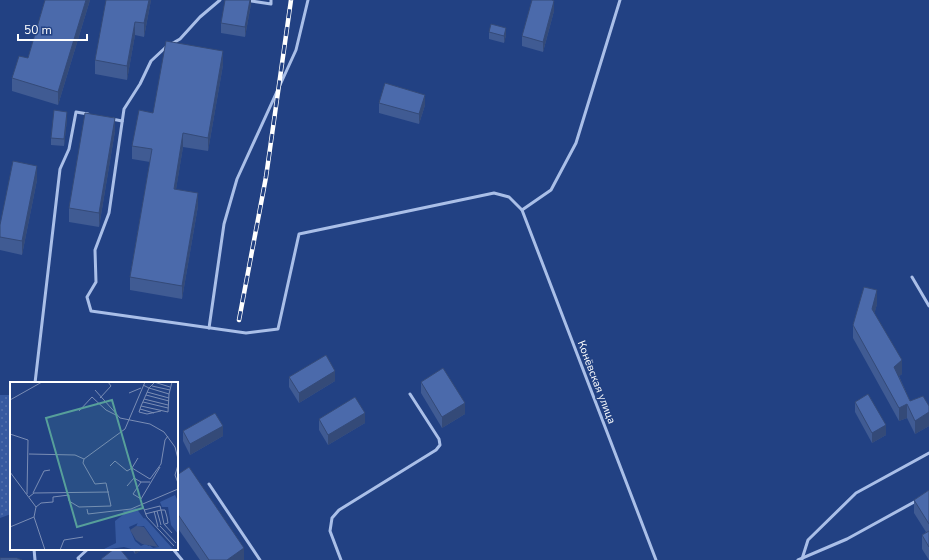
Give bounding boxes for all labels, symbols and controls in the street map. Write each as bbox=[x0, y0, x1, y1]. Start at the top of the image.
scale bar bbox=[18, 16, 87, 42]
text: 50 m bbox=[24, 22, 52, 38]
street label: Конёвская улица bbox=[574, 338, 619, 426]
inset map bbox=[10, 382, 178, 550]

